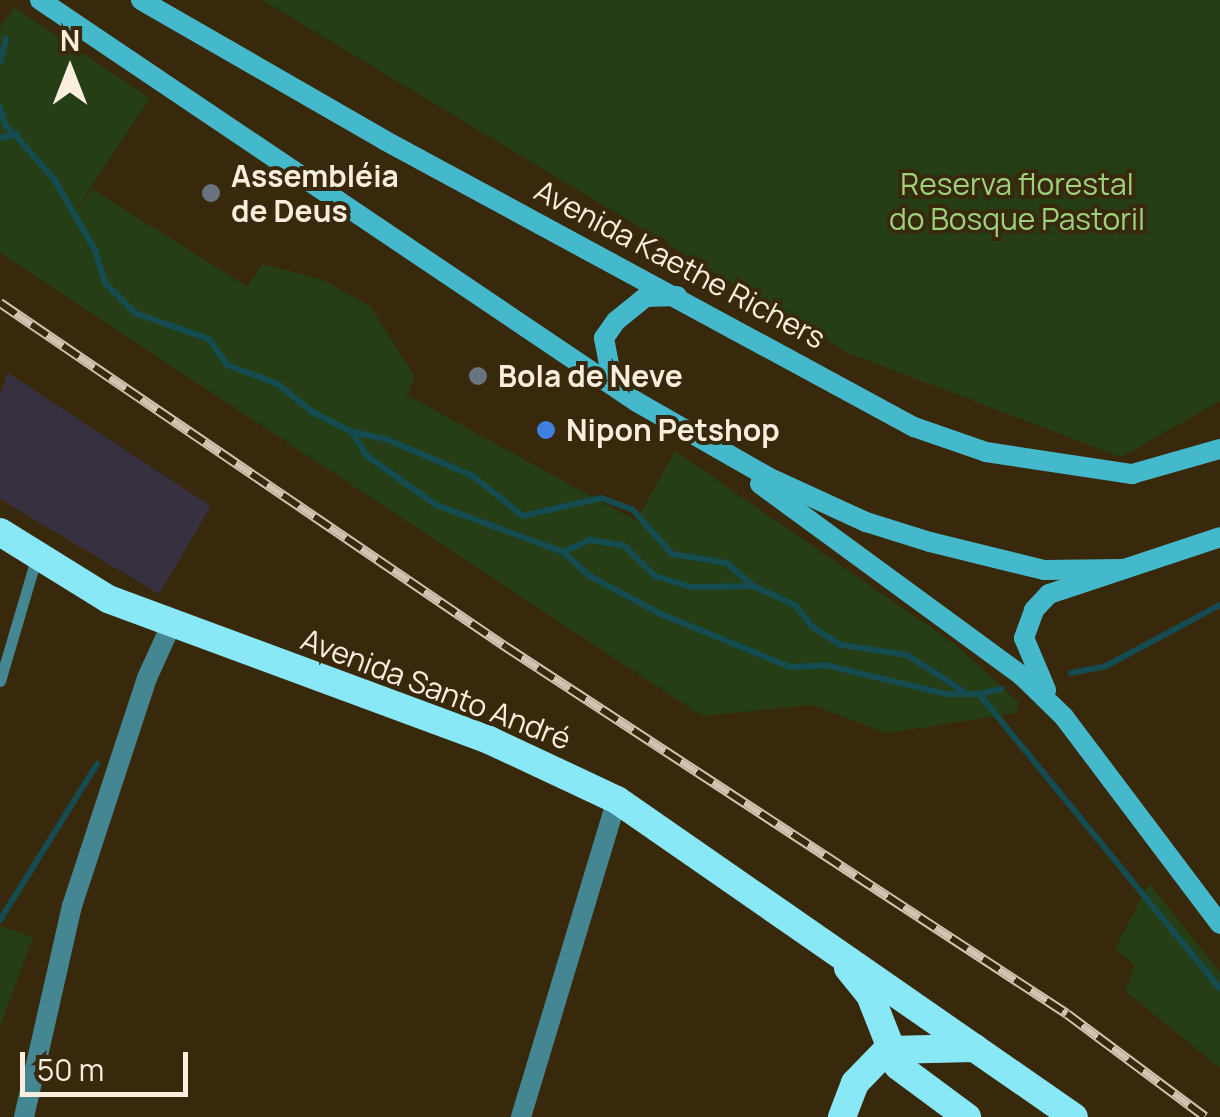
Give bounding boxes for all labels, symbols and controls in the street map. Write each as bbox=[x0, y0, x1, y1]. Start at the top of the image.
north arrow bbox=[20, 20, 120, 120]
text: N bbox=[60, 21, 80, 59]
place label: Assembléia de Deus bbox=[231, 158, 399, 228]
park label: Reserva florestal do Bosque Pastoril bbox=[889, 166, 1145, 236]
street label: Avenida Kaethe Richers bbox=[529, 172, 831, 356]
marker: Assembléia de Deus bbox=[200, 182, 222, 204]
place label: Bola de Neve bbox=[498, 358, 683, 394]
marker: Bola de Neve bbox=[467, 365, 489, 387]
place label: Nipon Petshop bbox=[566, 412, 780, 448]
marker: Nipon Petshop bbox=[535, 419, 557, 441]
street label: Avenida Santo André bbox=[296, 621, 576, 757]
scale bar bbox=[25, 1032, 192, 1094]
text: 50 m bbox=[37, 1049, 104, 1090]

